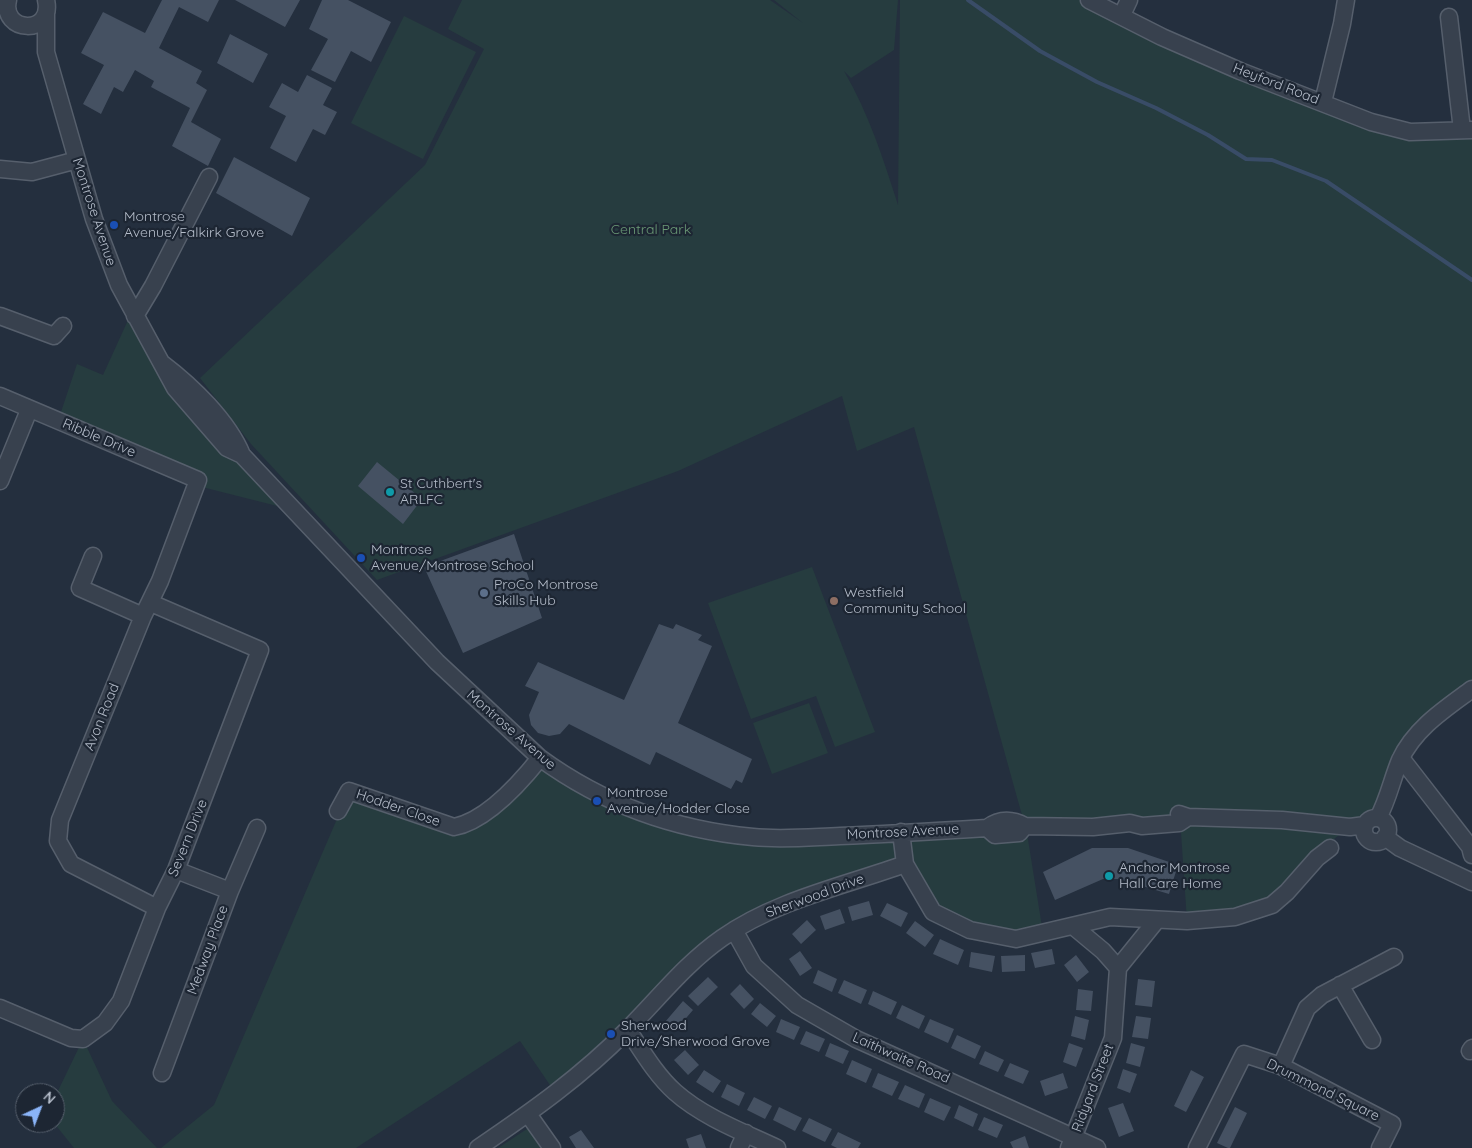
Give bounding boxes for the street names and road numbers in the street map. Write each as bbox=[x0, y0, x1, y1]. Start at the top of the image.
street label: Heyford Road bbox=[1231, 60, 1321, 108]
street label: Montrose Avenue bbox=[69, 156, 119, 268]
street label: Ribble Drive bbox=[60, 415, 138, 461]
street label: Avon Road bbox=[81, 681, 123, 753]
street label: Montrose Avenue bbox=[463, 687, 559, 773]
street label: Hodder Close bbox=[354, 786, 442, 830]
street label: Severn Drive bbox=[165, 797, 211, 879]
street label: Montrose Avenue bbox=[846, 821, 960, 843]
street label: Sherwood Drive bbox=[764, 870, 866, 922]
street label: Medway Place bbox=[184, 903, 232, 997]
street label: Laithwaite Road bbox=[850, 1029, 952, 1087]
street label: Ridyard Street bbox=[1069, 1042, 1117, 1134]
street label: Drummond Square bbox=[1264, 1055, 1382, 1125]

